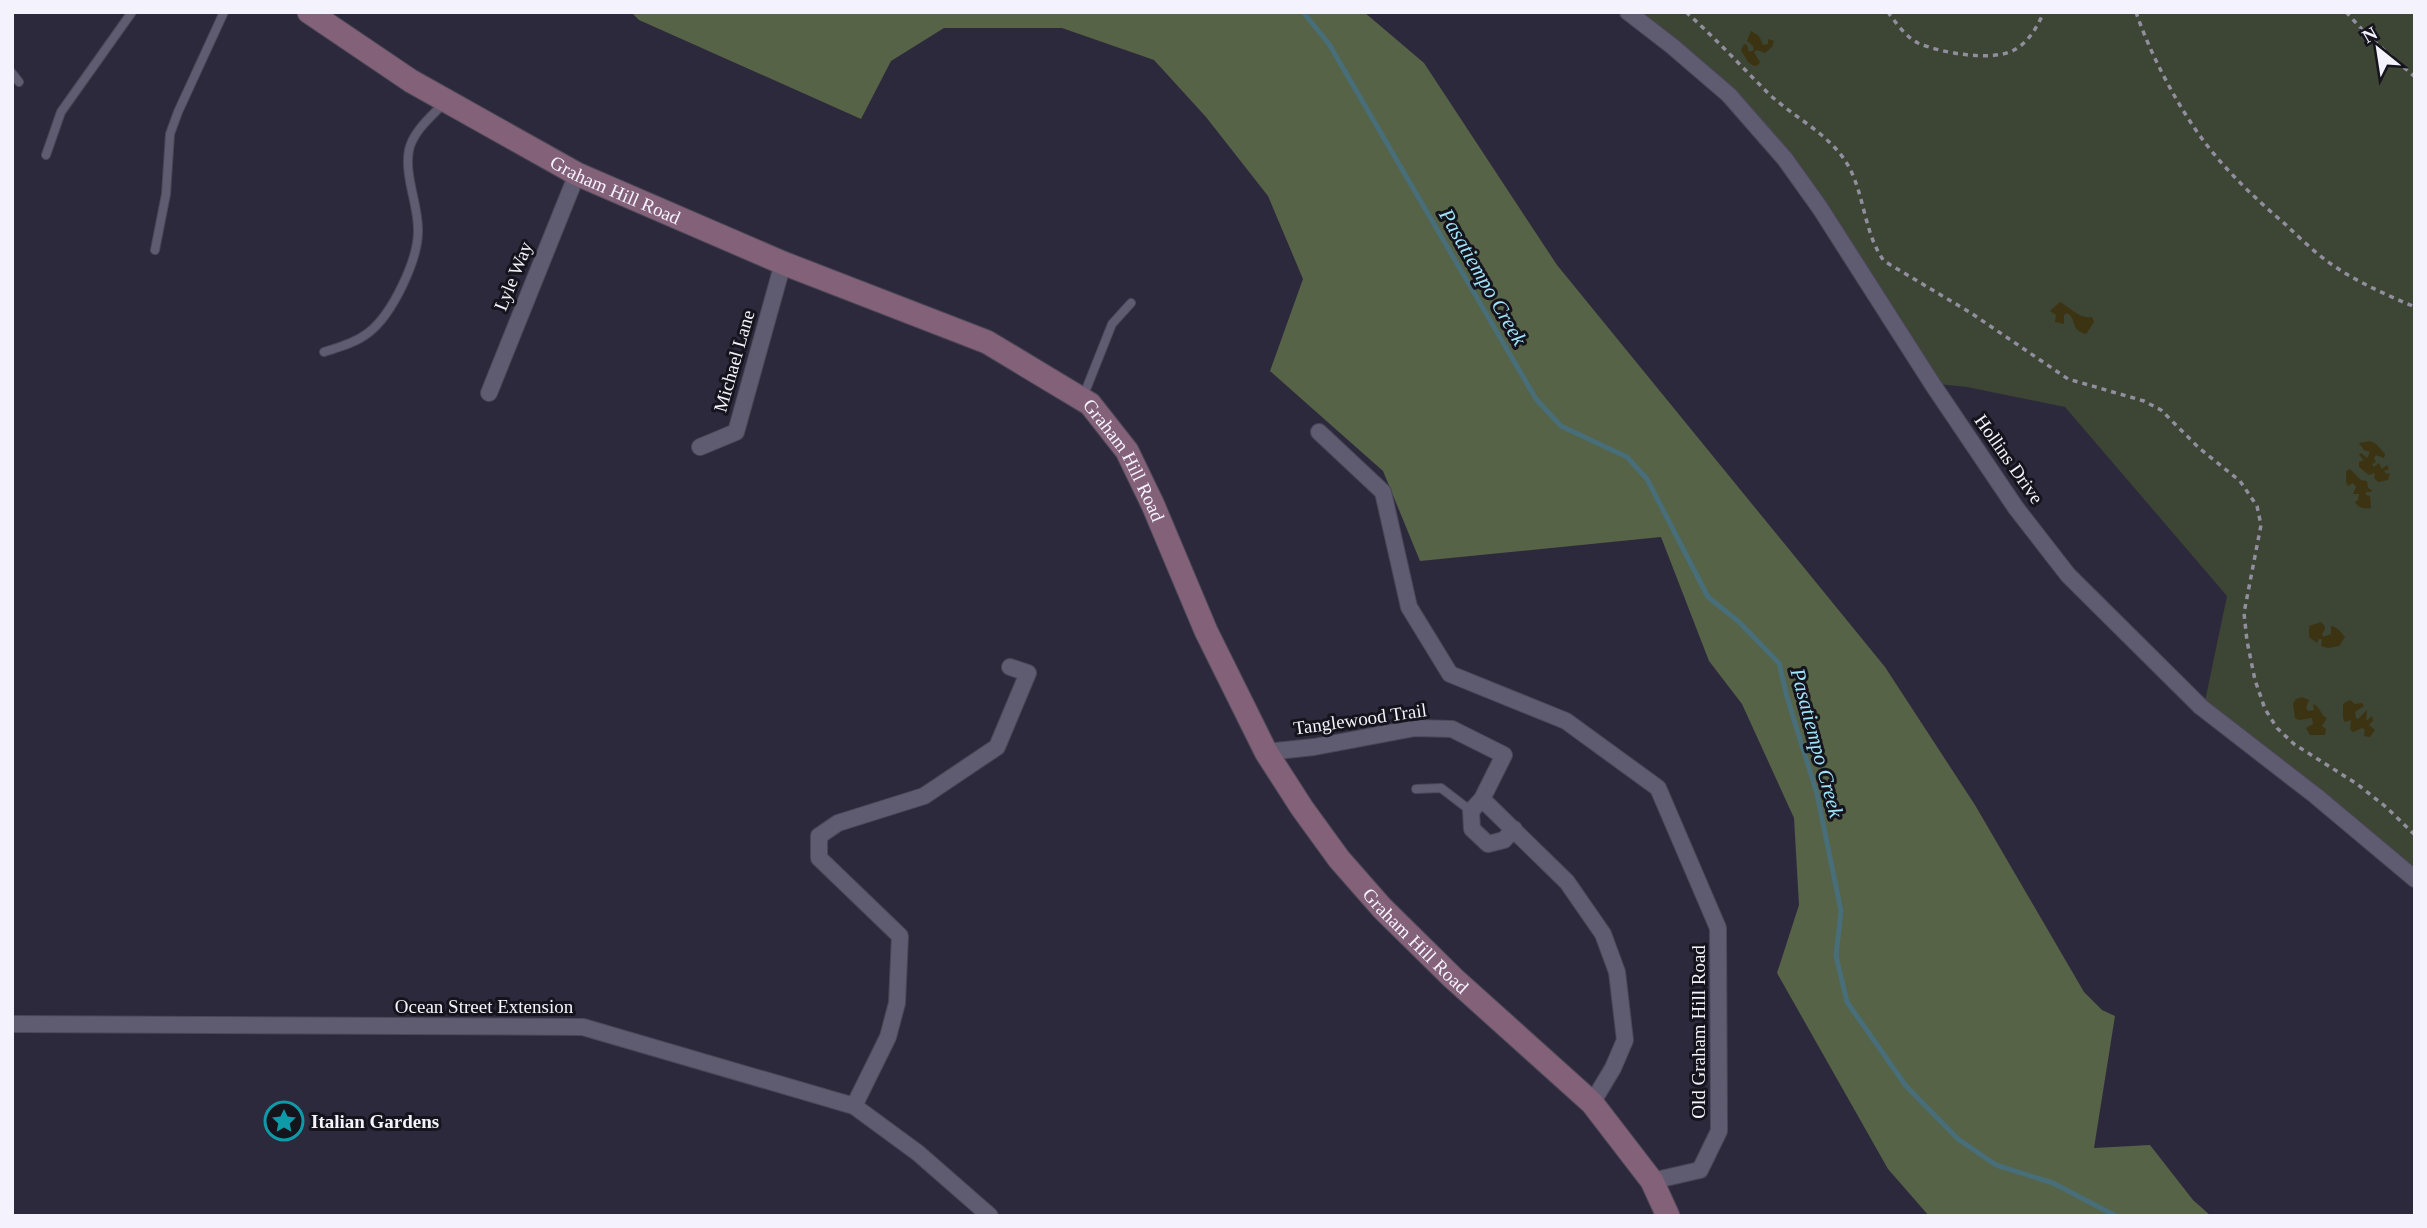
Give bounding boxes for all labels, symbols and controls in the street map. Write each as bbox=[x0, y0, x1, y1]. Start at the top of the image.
north arrow bbox=[2343, 14, 2413, 84]
text: N bbox=[2359, 22, 2381, 47]
street label: Graham Hill Road bbox=[547, 151, 684, 228]
water label: Pasatiempo Creek bbox=[1434, 204, 1532, 350]
street label: Lyle Way bbox=[490, 238, 537, 314]
street label: Michael Lane bbox=[709, 308, 759, 414]
street label: Graham Hill Road bbox=[1079, 394, 1169, 525]
street label: Hollins Drive bbox=[1971, 410, 2047, 508]
water label: Pasatiempo Creek bbox=[1785, 665, 1849, 821]
street label: Tanglewood Trail bbox=[1292, 699, 1428, 739]
street label: Graham Hill Road bbox=[1359, 884, 1473, 998]
street label: Old Graham Hill Road bbox=[1688, 945, 1709, 1119]
street label: Ocean Street Extension bbox=[395, 996, 574, 1017]
place icon: Italian Gardens bbox=[263, 1100, 305, 1142]
place label: Italian Gardens bbox=[311, 1111, 439, 1132]

